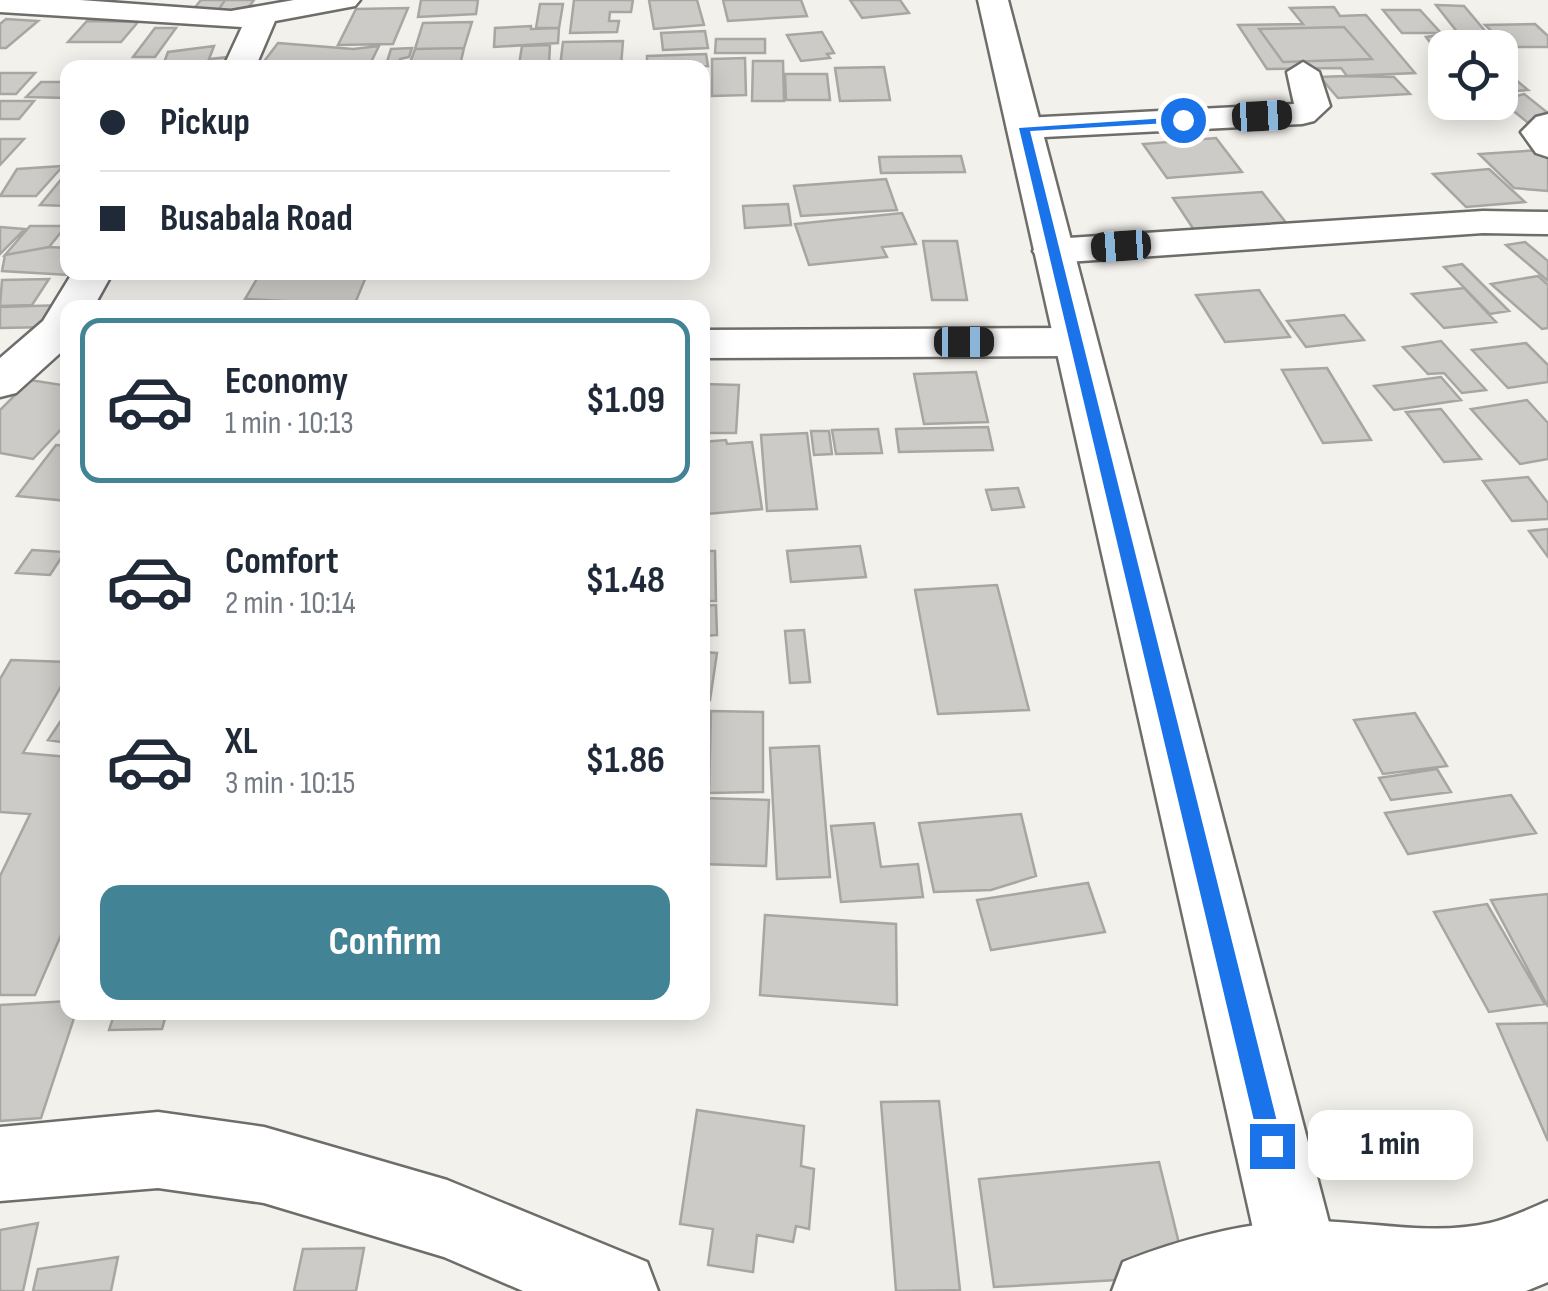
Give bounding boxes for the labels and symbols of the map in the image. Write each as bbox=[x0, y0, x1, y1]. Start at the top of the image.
route start bbox=[1161, 98, 1206, 143]
car bbox=[1231, 99, 1293, 133]
car bbox=[1090, 229, 1152, 263]
car bbox=[934, 327, 994, 357]
callout: 1 min bbox=[1307, 1111, 1472, 1181]
route end bbox=[1250, 1124, 1295, 1169]

